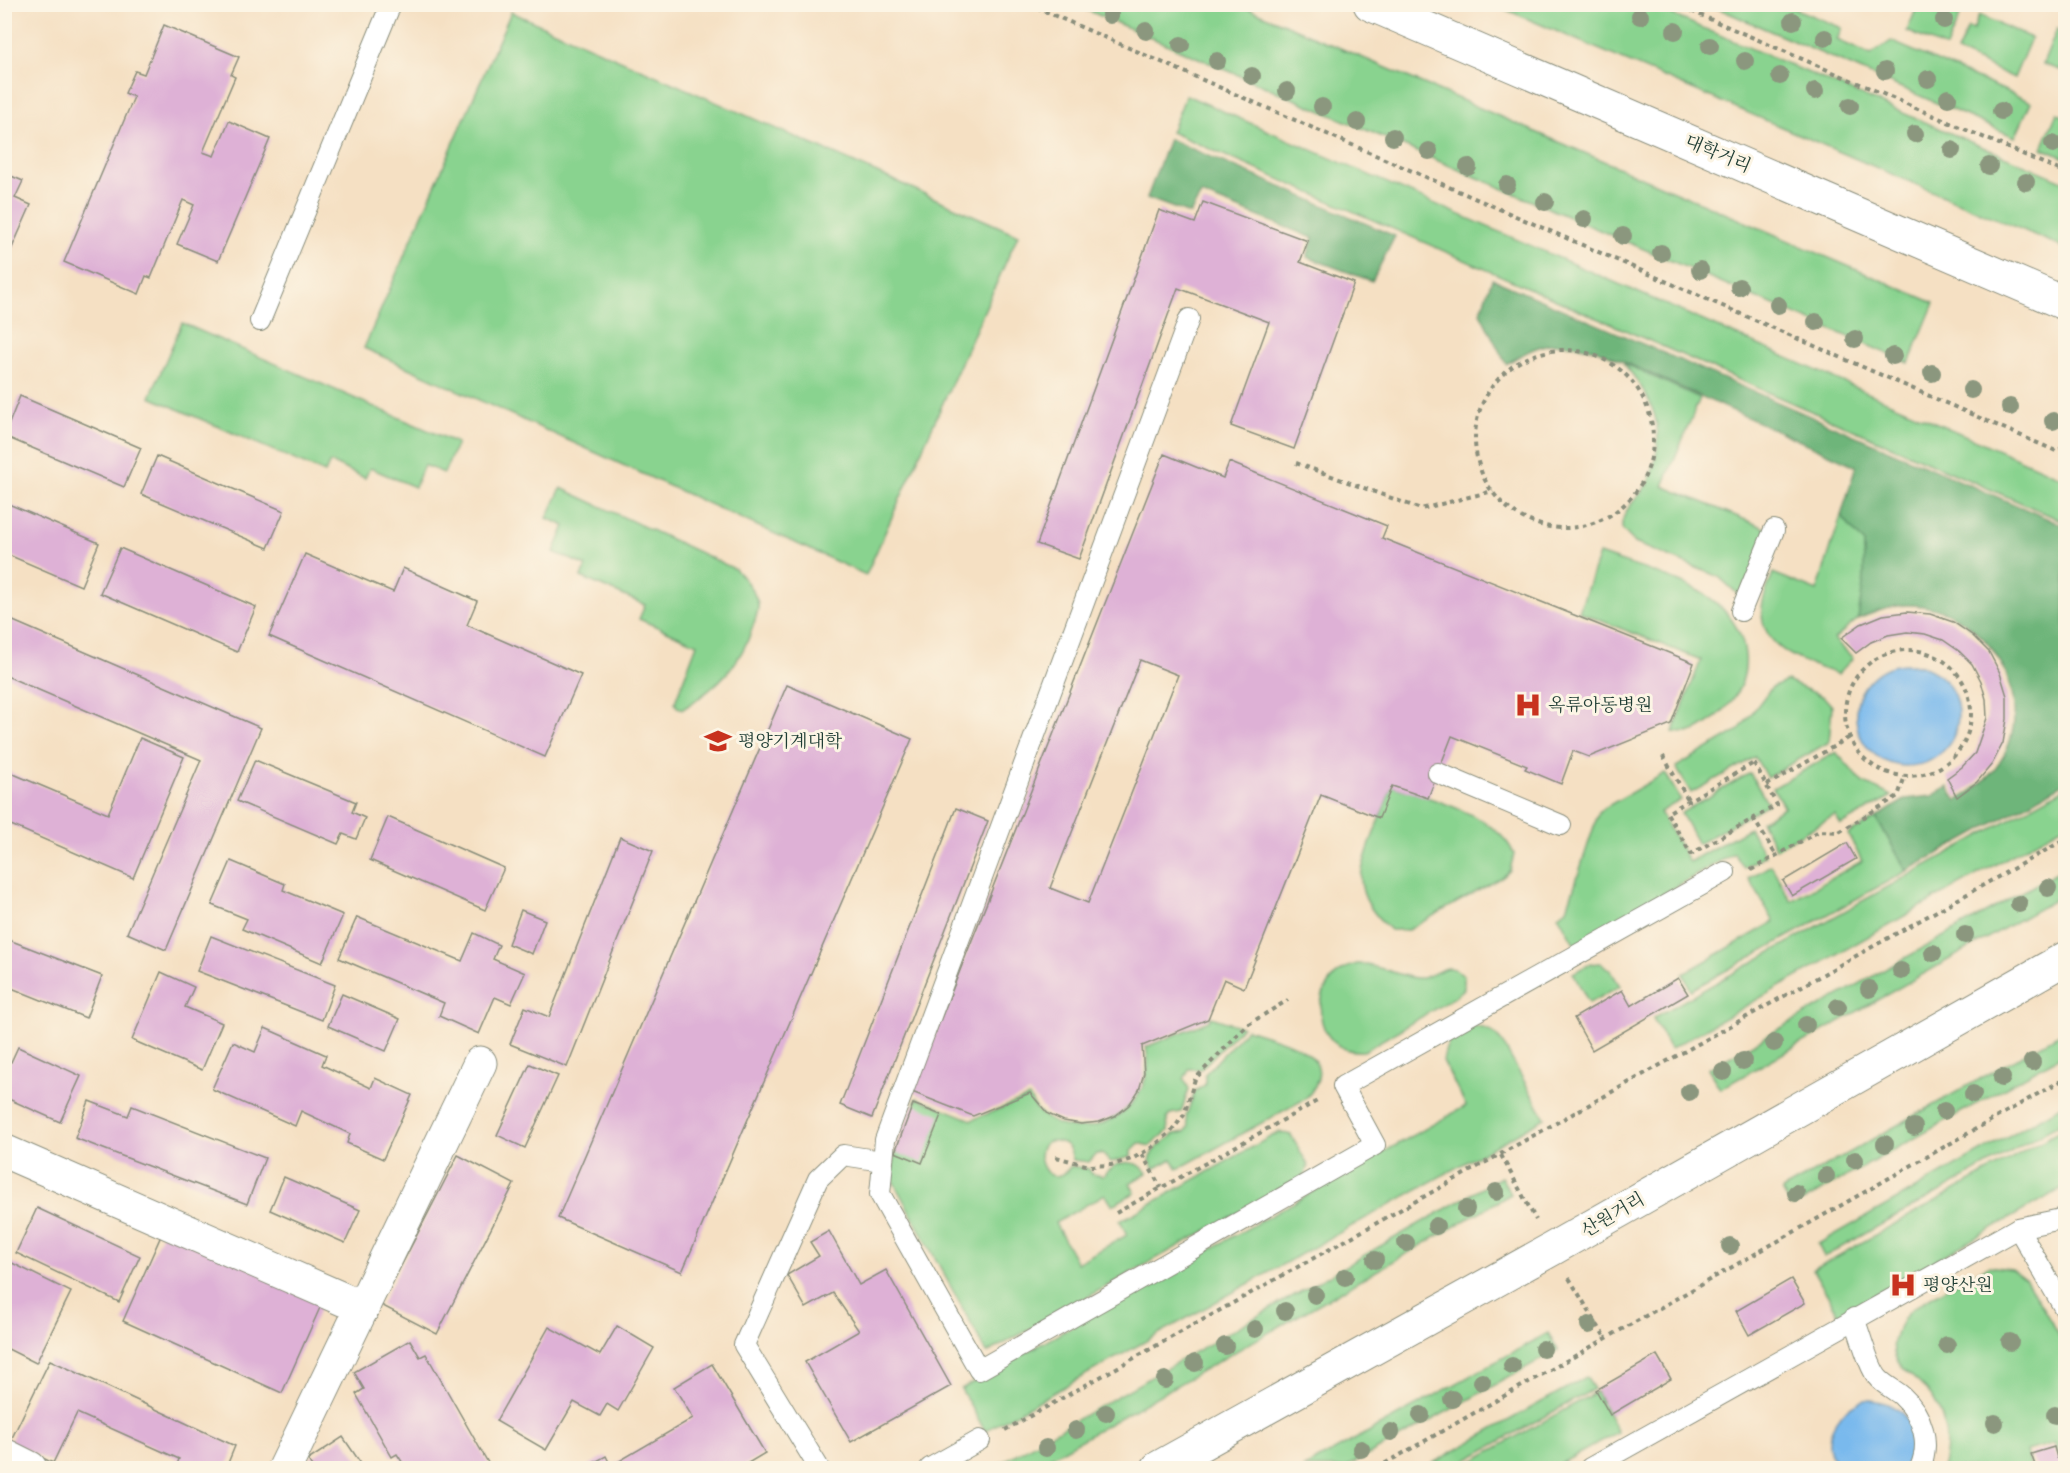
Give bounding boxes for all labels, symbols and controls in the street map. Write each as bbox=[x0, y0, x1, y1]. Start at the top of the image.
street label: 대학거리 bbox=[1682, 131, 1754, 177]
hospital icon: 옥류아동병원 bbox=[1513, 690, 1543, 720]
place label: 옥류아동병원 bbox=[1548, 695, 1652, 716]
school or university icon: 평양기계대학 bbox=[703, 726, 733, 756]
place label: 평양기계대학 bbox=[738, 731, 843, 752]
street label: 산원거리 bbox=[1578, 1189, 1648, 1241]
hospital icon: 평양산원 bbox=[1888, 1270, 1918, 1300]
place label: 평양산원 bbox=[1923, 1275, 1993, 1296]

